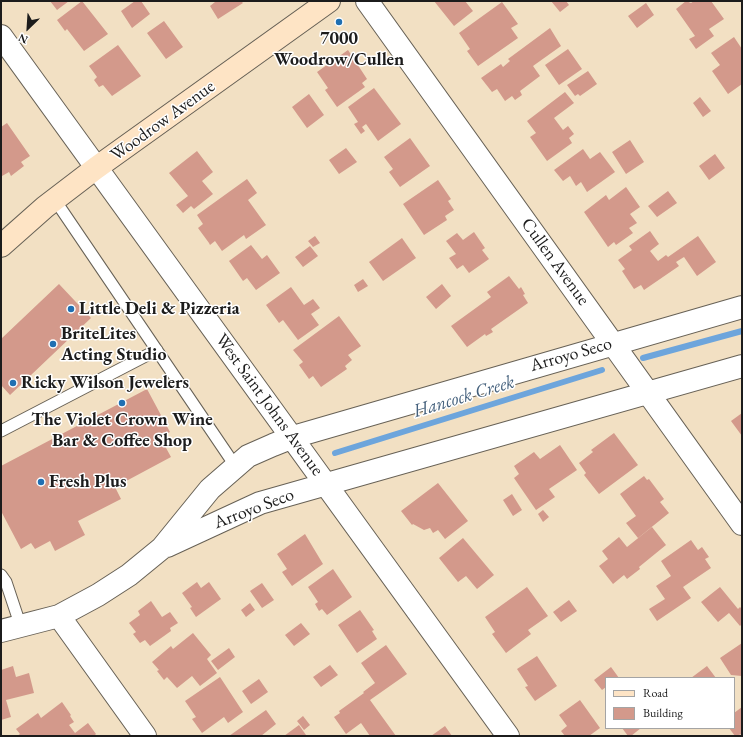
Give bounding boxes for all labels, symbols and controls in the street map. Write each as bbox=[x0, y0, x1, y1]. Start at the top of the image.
north arrow bbox=[8, 8, 48, 48]
marker: 7000 Woodrow/Cullen bbox=[334, 17, 344, 27]
place label: 7000 Woodrow/Cullen bbox=[274, 28, 404, 70]
text: N bbox=[16, 31, 30, 47]
street label: Woodrow Avenue bbox=[107, 76, 219, 166]
street label: Cullen Avenue bbox=[516, 214, 594, 310]
place label: Little Deli & Pizzeria bbox=[79, 298, 240, 320]
marker: Little Deli & Pizzeria bbox=[66, 304, 76, 314]
place label: BriteLites Acting Studio bbox=[61, 323, 166, 366]
street label: West Saint Johns Avenue bbox=[210, 330, 328, 480]
street label: Arroyo Seco bbox=[528, 333, 614, 377]
marker: BriteLites Acting Studio bbox=[48, 339, 58, 349]
water label: Hancock Creek bbox=[411, 371, 517, 423]
place label: Ricky Wilson Jewelers bbox=[21, 372, 189, 394]
marker: Ricky Wilson Jewelers bbox=[8, 378, 18, 388]
marker: The Violet Crown Wine Bar & Coffee Shop bbox=[117, 398, 127, 408]
place label: The Violet Crown Wine Bar & Coffee Shop bbox=[31, 409, 213, 452]
place label: Fresh Plus bbox=[49, 471, 126, 493]
marker: Fresh Plus bbox=[36, 477, 46, 487]
street label: Arroyo Seco bbox=[211, 484, 297, 534]
legend bbox=[605, 677, 735, 729]
text: Road bbox=[643, 685, 668, 701]
text: Building bbox=[643, 705, 683, 721]

